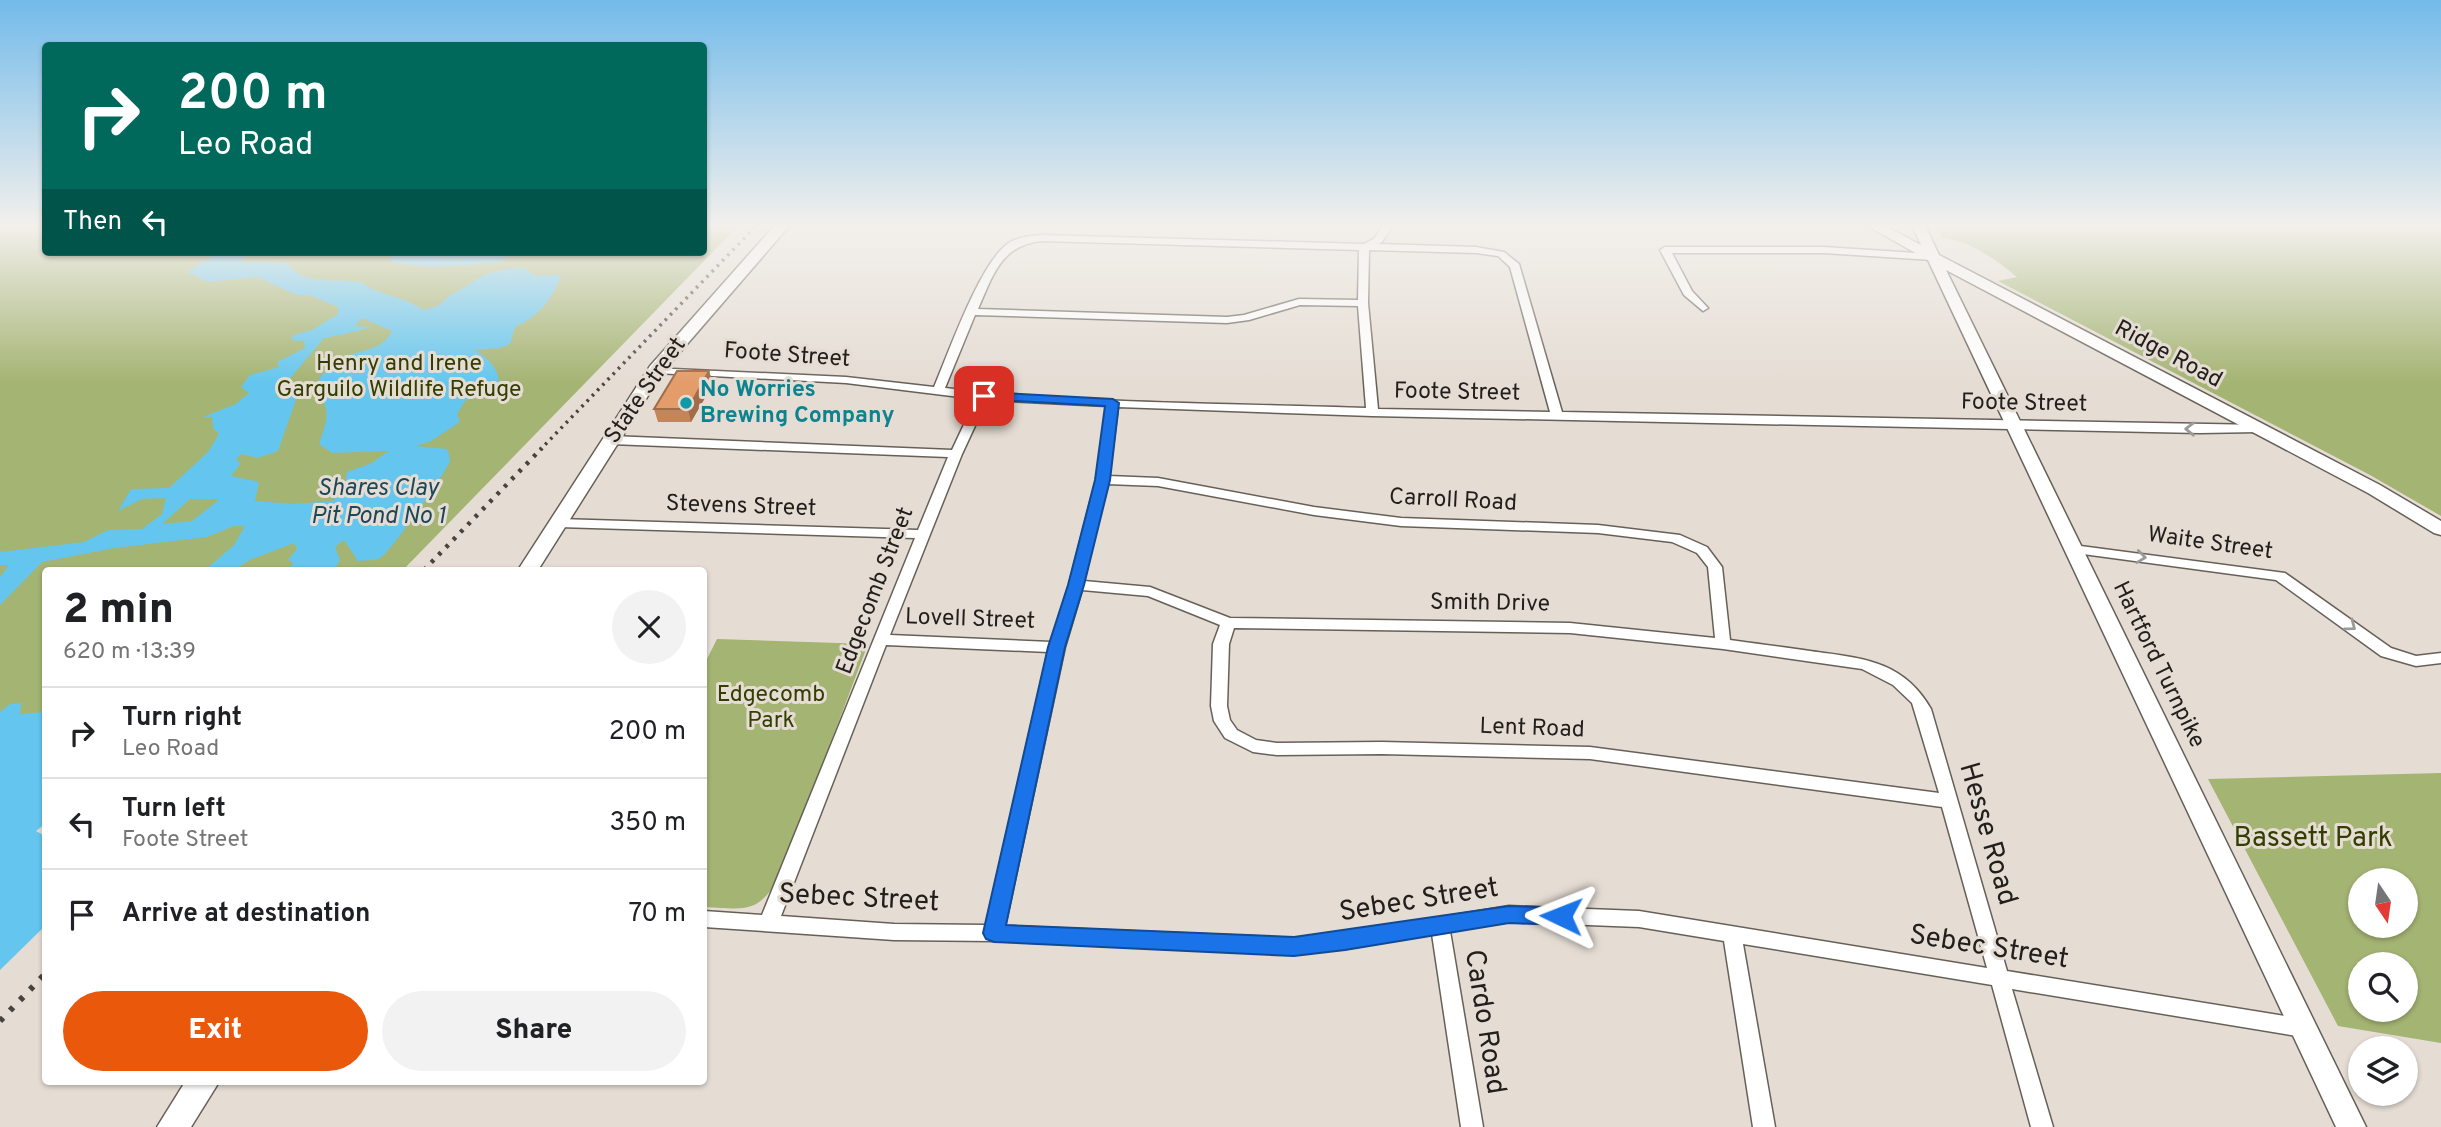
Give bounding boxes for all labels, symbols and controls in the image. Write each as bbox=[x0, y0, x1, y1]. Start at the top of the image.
text: 200 m bbox=[178, 65, 328, 127]
icon: right bbox=[63, 70, 154, 161]
text: Leo Road bbox=[178, 126, 313, 166]
icon: left bbox=[136, 203, 174, 241]
text: Then bbox=[63, 206, 122, 239]
street label: Ridge Road bbox=[2109, 315, 2227, 395]
street label: State Street bbox=[599, 332, 693, 450]
street label: Foote Street bbox=[723, 337, 851, 375]
park label: Henry and Irene Garguilo Wildlife Refuge bbox=[277, 350, 521, 405]
pin bbox=[954, 366, 1014, 426]
place label: No Worries Brewing Company bbox=[700, 376, 895, 431]
icon: arrive bbox=[965, 377, 1003, 415]
street label: Foote Street bbox=[1394, 377, 1520, 409]
street label: Foote Street bbox=[1961, 388, 2087, 420]
marker: No Worries Brewing Company bbox=[678, 395, 694, 411]
one-way arrow bbox=[2184, 421, 2195, 436]
water label: Shares Clay Pit Pond No 1 bbox=[311, 474, 446, 532]
street label: Carroll Road bbox=[1388, 483, 1518, 519]
street label: Stevens Street bbox=[665, 490, 817, 524]
street label: Edgecomb Street bbox=[831, 503, 921, 679]
street label: Waite Street bbox=[2145, 521, 2275, 567]
one-way arrow bbox=[2135, 550, 2147, 565]
street label: Hartford Turnpike bbox=[2105, 577, 2211, 753]
text: 2 min bbox=[63, 585, 174, 638]
street label: Smith Drive bbox=[1430, 588, 1550, 620]
button: close bbox=[612, 590, 686, 664]
street label: Lovell Street bbox=[904, 603, 1036, 637]
one-way arrow bbox=[2343, 618, 2356, 630]
text: 620 m · 13:39 bbox=[63, 638, 196, 667]
park label: Edgecomb Park bbox=[717, 681, 825, 736]
text: Turn right bbox=[122, 702, 242, 735]
street label: Lent Road bbox=[1479, 713, 1585, 745]
icon: right bbox=[63, 714, 101, 752]
text: 200 m bbox=[609, 716, 686, 749]
text: Leo Road bbox=[122, 735, 219, 764]
street label: Hesse Road bbox=[1949, 758, 2025, 910]
text: Turn left bbox=[122, 793, 226, 826]
icon: left bbox=[63, 805, 101, 843]
text: 350 m bbox=[609, 807, 686, 840]
park label: Bassett Park bbox=[2233, 821, 2393, 857]
text: Foote Street bbox=[122, 826, 248, 855]
north arrow bbox=[2348, 868, 2418, 938]
map controls bbox=[2348, 868, 2418, 1106]
street label: Sebec Street bbox=[1337, 871, 1501, 931]
street label: Sebec Street bbox=[778, 877, 940, 921]
position arrow bbox=[1524, 879, 1598, 953]
icon: arrive bbox=[63, 896, 101, 934]
text: Arrive at destination bbox=[122, 898, 370, 931]
text: 70 m bbox=[628, 898, 686, 931]
street label: Sebec Street bbox=[1907, 918, 2071, 978]
street label: Cardo Road bbox=[1455, 947, 1513, 1097]
button: search bbox=[2348, 952, 2418, 1022]
button: Exit bbox=[63, 991, 368, 1071]
button: Share bbox=[382, 991, 686, 1071]
button: layers bbox=[2348, 1036, 2418, 1106]

